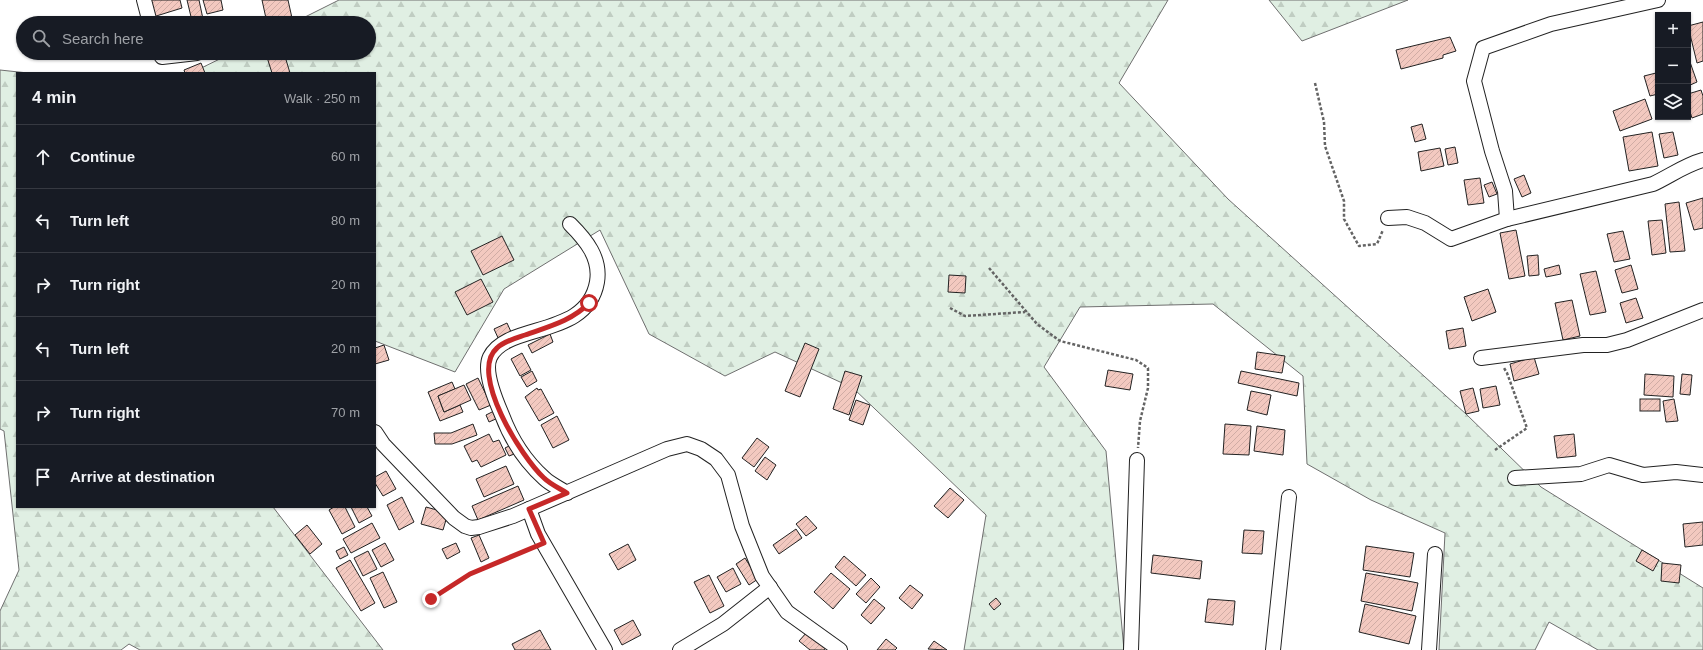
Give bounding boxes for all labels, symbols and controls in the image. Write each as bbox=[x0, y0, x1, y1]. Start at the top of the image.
map controls bbox=[1655, 12, 1691, 120]
button: + bbox=[1655, 12, 1691, 48]
search box bbox=[16, 16, 376, 60]
icon: search bbox=[30, 27, 52, 49]
text: Search here bbox=[62, 30, 144, 47]
button: − bbox=[1655, 48, 1691, 84]
button: layers bbox=[1655, 84, 1691, 120]
text: 4 min bbox=[32, 88, 76, 107]
text: Walk · 250 m bbox=[284, 91, 360, 106]
icon: ahead bbox=[32, 146, 54, 168]
text: Continue bbox=[70, 148, 135, 165]
text: 60 m bbox=[331, 149, 360, 164]
icon: left bbox=[32, 210, 54, 232]
text: Turn left bbox=[70, 212, 129, 229]
text: 80 m bbox=[331, 213, 360, 228]
icon: right bbox=[32, 274, 54, 296]
text: Turn right bbox=[70, 276, 140, 293]
text: 20 m bbox=[331, 277, 360, 292]
route start bbox=[580, 294, 598, 312]
icon: left bbox=[32, 338, 54, 360]
text: Turn left bbox=[70, 340, 129, 357]
text: 20 m bbox=[331, 341, 360, 356]
icon: right bbox=[32, 402, 54, 424]
text: Turn right bbox=[70, 404, 140, 421]
text: 70 m bbox=[331, 405, 360, 420]
icon: arrive bbox=[32, 466, 54, 488]
text: Arrive at destination bbox=[70, 468, 215, 485]
route end bbox=[422, 590, 440, 608]

